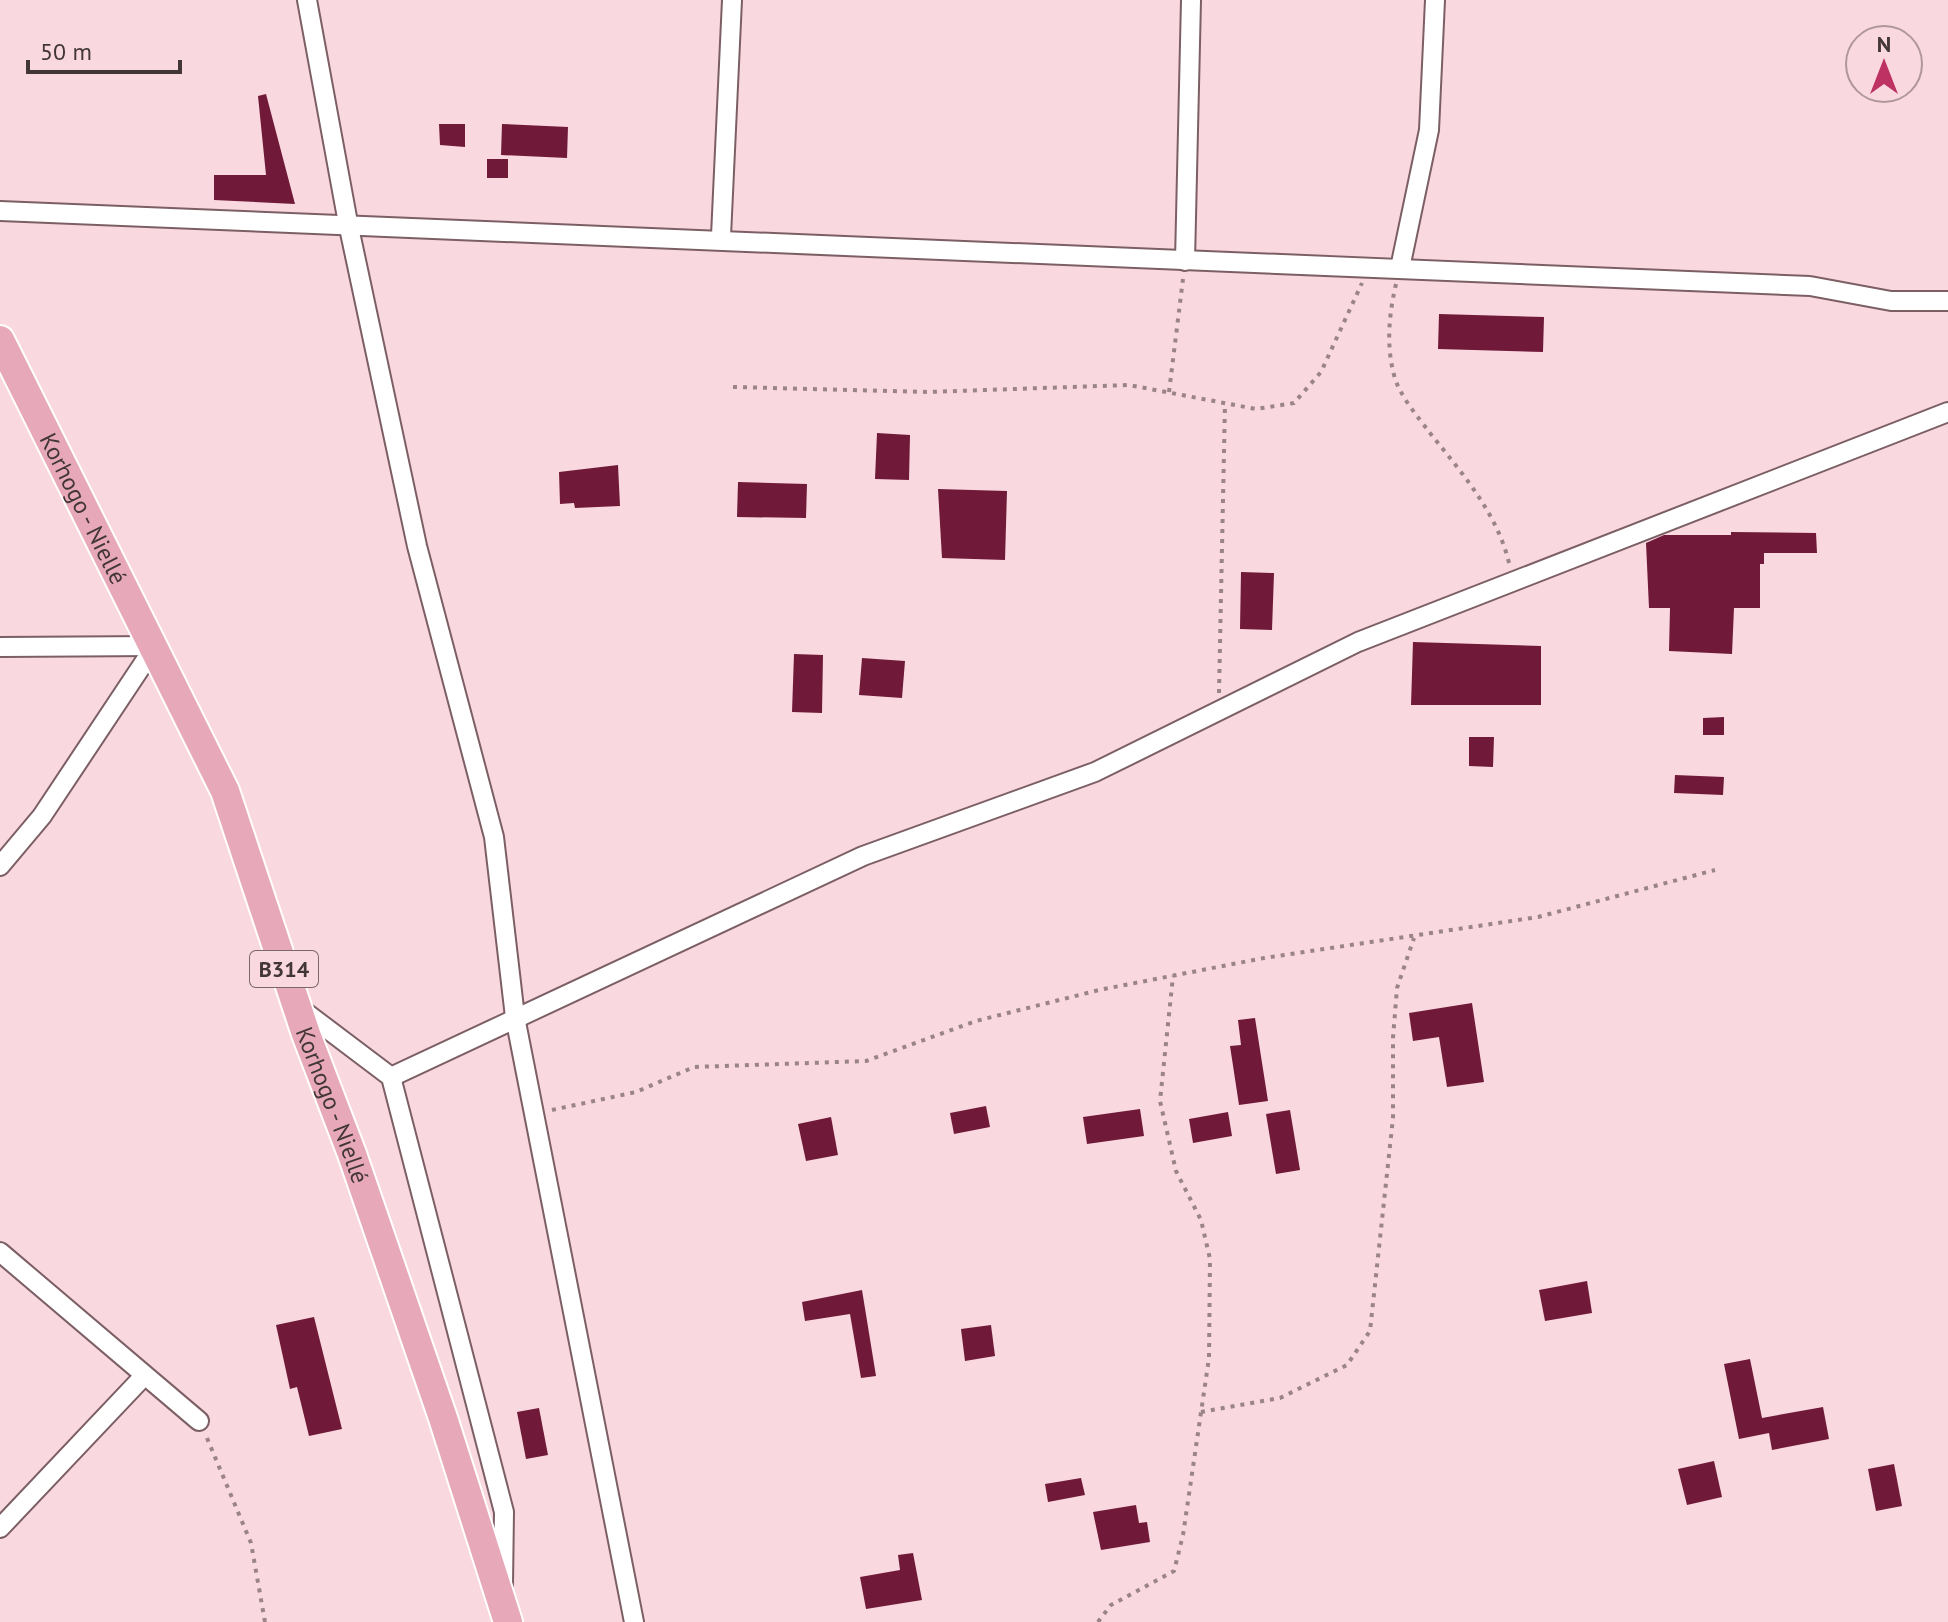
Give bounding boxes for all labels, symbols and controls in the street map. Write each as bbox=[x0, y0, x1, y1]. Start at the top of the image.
scale bar bbox=[28, 24, 180, 74]
north arrow bbox=[1844, 24, 1924, 104]
text: N bbox=[1877, 30, 1891, 58]
text: 50 m bbox=[40, 36, 92, 67]
street label: Korhogo - Niellé bbox=[33, 427, 135, 589]
road number: B314 bbox=[250, 951, 318, 987]
street label: Korhogo - Niellé bbox=[289, 1022, 376, 1187]

